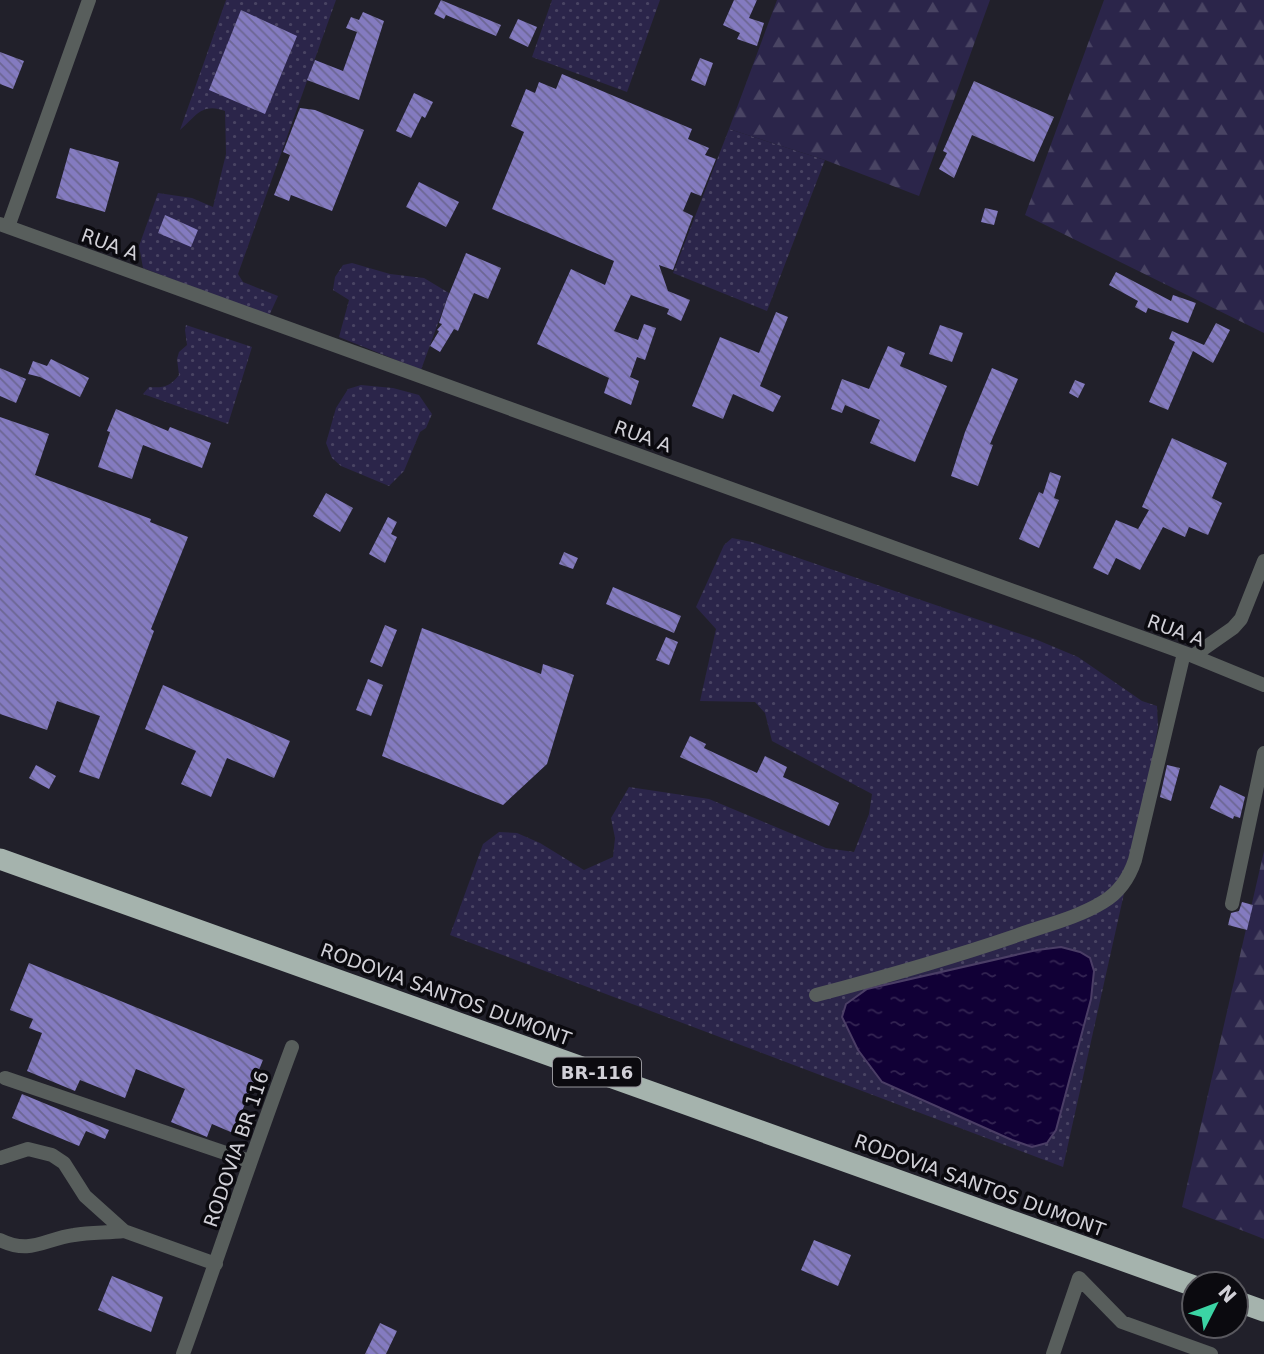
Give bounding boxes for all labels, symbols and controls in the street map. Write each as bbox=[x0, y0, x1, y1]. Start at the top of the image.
street label: RUA A bbox=[78, 224, 142, 264]
street label: RUA A bbox=[611, 416, 675, 456]
street label: RUA A bbox=[1144, 610, 1208, 650]
street label: RODOVIA SANTOS DUMONT bbox=[318, 938, 575, 1050]
road number: BR-116 bbox=[553, 1058, 641, 1086]
street label: RODOVIA BR 116 bbox=[199, 1068, 273, 1230]
street label: RODOVIA SANTOS DUMONT bbox=[852, 1129, 1109, 1241]
north arrow bbox=[1180, 1270, 1250, 1340]
text: N bbox=[1214, 1280, 1241, 1307]

